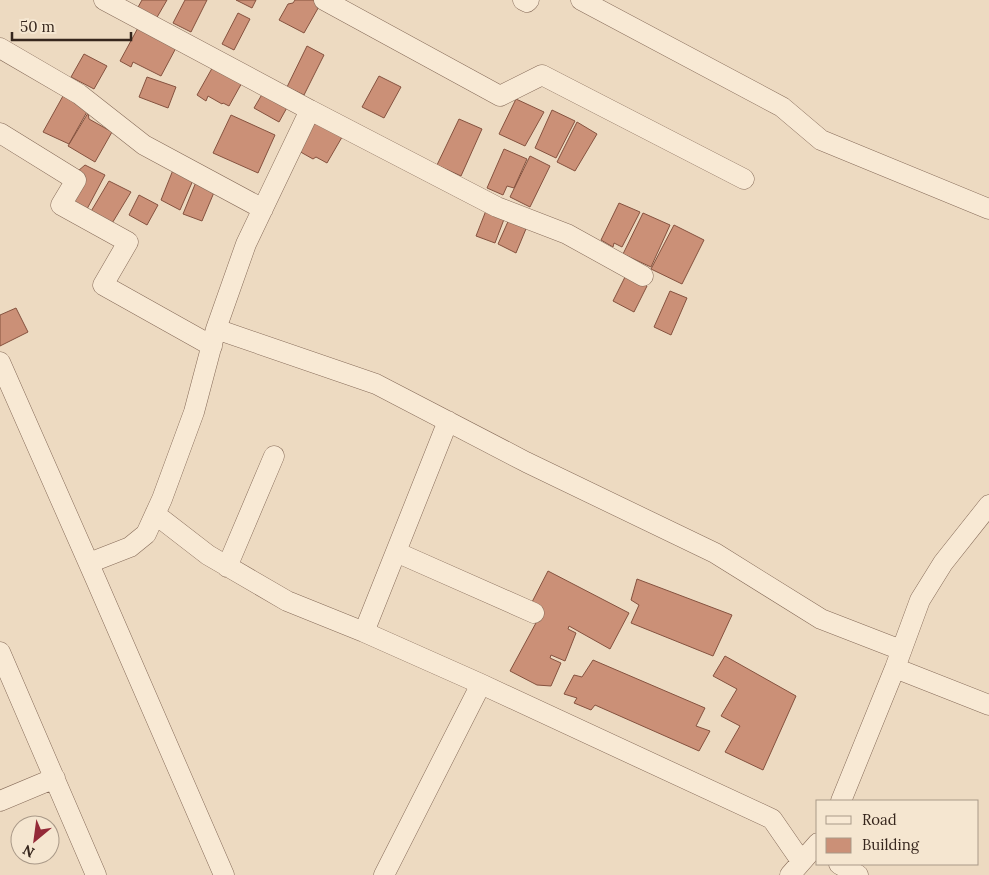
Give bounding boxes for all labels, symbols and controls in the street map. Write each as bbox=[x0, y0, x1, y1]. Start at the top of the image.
scale bar bbox=[12, 10, 131, 42]
text: 50 m bbox=[20, 17, 55, 36]
legend bbox=[816, 800, 979, 865]
text: Road bbox=[862, 810, 897, 829]
north arrow bbox=[10, 815, 60, 865]
text: Building bbox=[862, 835, 920, 854]
text: N bbox=[19, 841, 38, 862]

